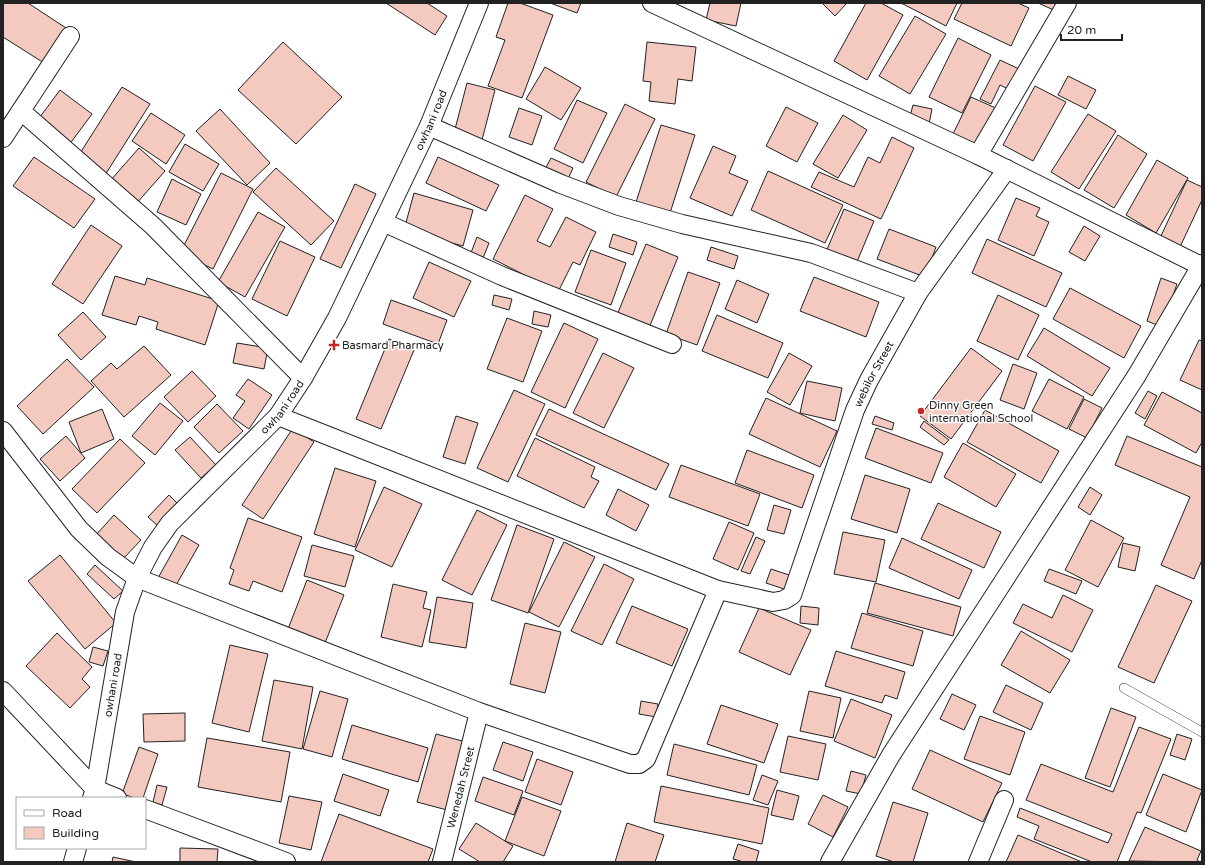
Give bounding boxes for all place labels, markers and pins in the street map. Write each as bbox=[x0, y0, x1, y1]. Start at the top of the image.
place label: Basmard Pharmacy bbox=[342, 339, 444, 352]
marker: Basmard Pharmacy bbox=[329, 340, 339, 350]
place label: Dinny Green international School bbox=[929, 399, 1033, 425]
marker: Dinny Green international School bbox=[916, 406, 926, 416]

